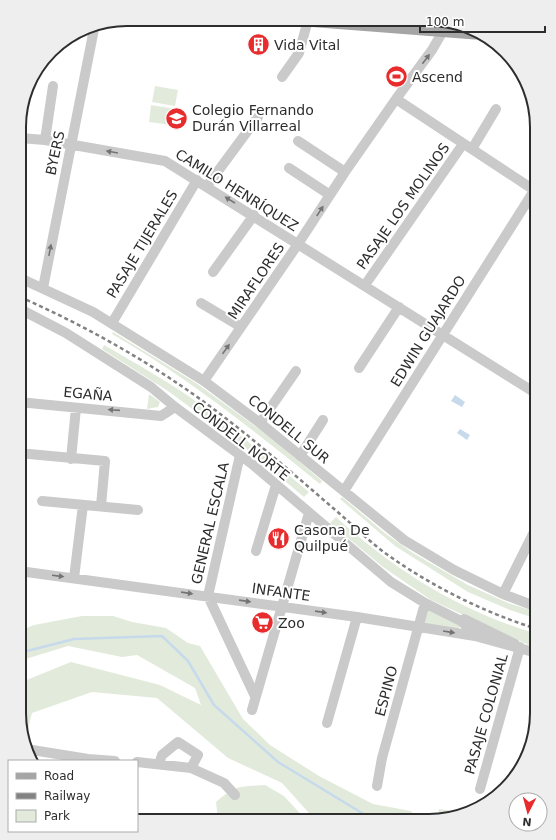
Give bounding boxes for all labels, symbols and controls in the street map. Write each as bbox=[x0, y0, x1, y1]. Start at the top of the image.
scale bar bbox=[420, 8, 545, 34]
text: 100 m bbox=[426, 15, 464, 29]
building icon: Vida Vital bbox=[246, 32, 272, 58]
place label: Vida Vital bbox=[274, 37, 340, 53]
one-way arrow bbox=[422, 53, 430, 64]
sports icon: Ascend bbox=[383, 64, 409, 90]
place label: Ascend bbox=[412, 69, 463, 85]
place label: Colegio Fernando Durán Villarreal bbox=[192, 102, 314, 134]
school or university icon: Colegio Fernando Durán Villarreal bbox=[164, 105, 190, 131]
street label: BYERS bbox=[43, 129, 68, 177]
street label: PASAJE LOS MOLINOS bbox=[353, 140, 453, 272]
street label: CAMILO HENRÍQUEZ bbox=[173, 146, 301, 234]
one-way arrow bbox=[106, 148, 118, 154]
street label: PASAJE TIJERALES bbox=[103, 187, 181, 301]
one-way arrow bbox=[224, 197, 236, 204]
one-way arrow bbox=[316, 205, 323, 217]
street label: MIRAFLORES bbox=[225, 240, 288, 322]
one-way arrow bbox=[47, 244, 53, 256]
street label: EDWIN GUAJARDO bbox=[387, 272, 469, 390]
one-way arrow bbox=[222, 344, 230, 354]
street label: EGAÑA bbox=[63, 384, 114, 404]
street label: CONDELL SUR bbox=[245, 391, 333, 467]
street label: CONDELL NORTE bbox=[189, 398, 293, 484]
one-way arrow bbox=[108, 407, 121, 414]
street label: GENERAL ESCALA bbox=[188, 460, 232, 586]
place label: Casona De Quilpué bbox=[294, 522, 370, 554]
restaurant icon: Casona De Quilpué bbox=[266, 525, 292, 551]
one-way arrow bbox=[52, 573, 64, 579]
street label: INFANTE bbox=[251, 580, 311, 604]
one-way arrow bbox=[181, 590, 193, 596]
one-way arrow bbox=[239, 598, 251, 604]
one-way arrow bbox=[314, 609, 327, 615]
supermarket icon: Zoo bbox=[249, 610, 275, 636]
place label: Zoo bbox=[278, 615, 305, 631]
one-way arrow bbox=[443, 629, 455, 635]
street label: PASAJE COLONIAL bbox=[461, 652, 511, 776]
street label: ESPINO bbox=[372, 664, 400, 718]
legend bbox=[8, 760, 138, 832]
text: Road bbox=[44, 769, 74, 783]
text: Railway bbox=[44, 789, 90, 803]
north arrow bbox=[508, 792, 548, 832]
text: Park bbox=[44, 809, 70, 823]
text: N bbox=[522, 815, 532, 828]

